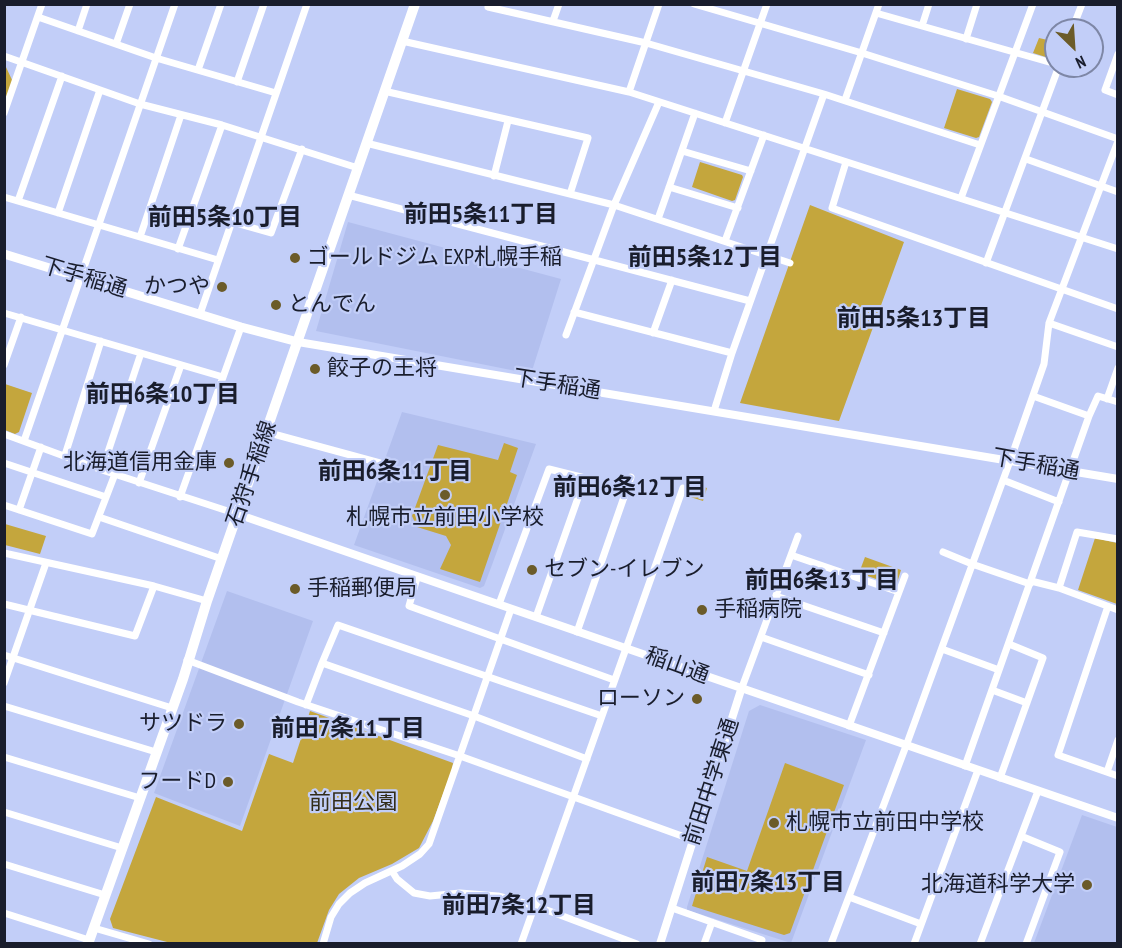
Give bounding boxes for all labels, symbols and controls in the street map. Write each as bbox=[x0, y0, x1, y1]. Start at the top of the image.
north arrow bbox=[1044, 18, 1104, 78]
text: N bbox=[1073, 52, 1089, 73]
district label: 前田5条11丁目 bbox=[404, 201, 558, 229]
district label: 前田5条10丁目 bbox=[148, 204, 302, 232]
district label: 前田5条12丁目 bbox=[628, 244, 782, 272]
place label: ゴールドジム EXP札幌手稲 bbox=[307, 245, 562, 271]
marker: ゴールドジム EXP札幌手稲 bbox=[288, 251, 302, 265]
street label: 下手稲通 bbox=[38, 253, 130, 303]
place label: かつや bbox=[144, 274, 210, 300]
marker: かつや bbox=[215, 280, 229, 294]
place label: とんでん bbox=[288, 292, 376, 318]
marker: とんでん bbox=[269, 298, 283, 312]
district label: 前田5条13丁目 bbox=[837, 305, 991, 333]
place label: 餃子の王将 bbox=[327, 356, 437, 382]
marker: 餃子の王将 bbox=[308, 362, 322, 376]
street label: 下手稲通 bbox=[511, 365, 603, 405]
district label: 前田6条10丁目 bbox=[86, 381, 240, 409]
street label: 石狩手稲線 bbox=[222, 418, 282, 530]
street label: 下手稲通 bbox=[990, 444, 1082, 486]
place label: 北海道信用金庫 bbox=[63, 450, 217, 476]
marker: 北海道信用金庫 bbox=[222, 456, 236, 470]
district label: 前田6条11丁目 bbox=[318, 458, 472, 486]
district label: 前田6条12丁目 bbox=[553, 474, 707, 502]
marker: 札幌市立前田小学校 bbox=[438, 488, 452, 502]
place label: 札幌市立前田小学校 bbox=[346, 505, 544, 531]
place label: セブン-イレブン bbox=[544, 557, 704, 583]
marker: セブン-イレブン bbox=[525, 563, 539, 577]
district label: 前田6条13丁目 bbox=[745, 567, 899, 595]
place label: 手稲郵便局 bbox=[307, 576, 417, 602]
marker: 手稲郵便局 bbox=[288, 582, 302, 596]
place label: 手稲病院 bbox=[714, 597, 802, 623]
marker: 手稲病院 bbox=[695, 603, 709, 617]
street label: 稲山通 bbox=[641, 642, 713, 690]
place label: ローソン bbox=[597, 686, 685, 712]
marker: ローソン bbox=[690, 692, 704, 706]
place label: サツドラ bbox=[139, 711, 227, 737]
district label: 前田7条11丁目 bbox=[271, 715, 425, 743]
street label: 前田中学東通 bbox=[679, 715, 745, 849]
marker: サツドラ bbox=[232, 717, 246, 731]
place label: フードD bbox=[138, 769, 216, 795]
marker: フードD bbox=[221, 775, 235, 789]
park label: 前田公園 bbox=[309, 790, 397, 816]
place label: 札幌市立前田中学校 bbox=[786, 810, 984, 836]
marker: 札幌市立前田中学校 bbox=[767, 816, 781, 830]
district label: 前田7条13丁目 bbox=[691, 869, 845, 897]
place label: 北海道科学大学 bbox=[921, 872, 1075, 898]
marker: 北海道科学大学 bbox=[1080, 878, 1094, 892]
district label: 前田7条12丁目 bbox=[442, 892, 596, 920]

